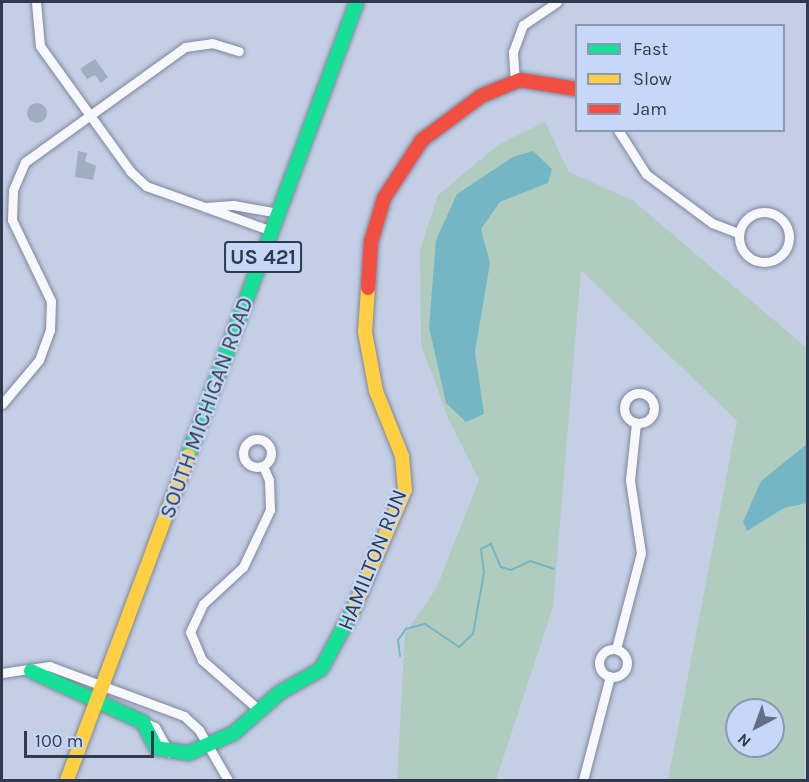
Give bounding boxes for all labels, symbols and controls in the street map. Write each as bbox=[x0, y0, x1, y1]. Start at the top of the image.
legend bbox=[575, 24, 785, 132]
text: Fast bbox=[633, 38, 668, 60]
text: Slow bbox=[633, 68, 672, 90]
text: Jam bbox=[633, 98, 667, 120]
road number: US 421 bbox=[224, 239, 302, 275]
street label: SOUTH MICHIGAN ROAD bbox=[155, 294, 259, 522]
street label: HAMILTON RUN bbox=[333, 486, 413, 634]
north arrow bbox=[725, 698, 785, 758]
scale bar bbox=[27, 719, 158, 757]
text: 100 m bbox=[35, 730, 83, 752]
text: N bbox=[734, 730, 755, 751]

